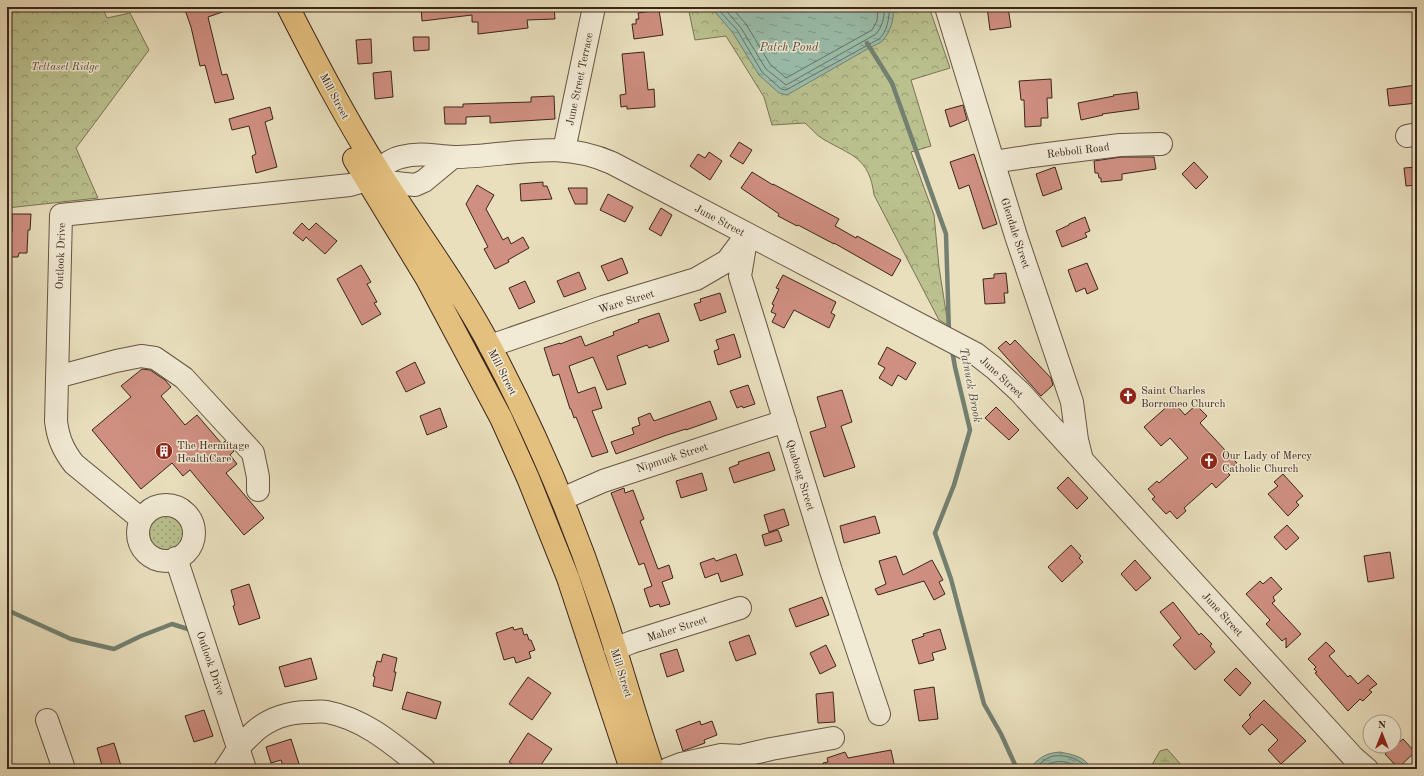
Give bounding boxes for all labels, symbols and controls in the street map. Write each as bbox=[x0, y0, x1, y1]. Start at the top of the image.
street label: June Street Terrace bbox=[565, 32, 596, 127]
water label: Patch Pond bbox=[759, 42, 819, 54]
park label: Tettaset Ridge bbox=[31, 62, 99, 73]
street label: Mill Street bbox=[317, 72, 350, 122]
street label: Rebboli Road bbox=[1046, 142, 1110, 161]
street label: Glendale Street bbox=[998, 197, 1031, 270]
street label: June Street bbox=[692, 204, 746, 239]
street label: Outlook Drive bbox=[55, 223, 68, 289]
street label: Ware Street bbox=[597, 289, 656, 316]
water label: Tatnuck Brook bbox=[957, 347, 983, 424]
street label: Mill Street bbox=[485, 348, 518, 398]
street label: June Street bbox=[977, 355, 1025, 401]
church icon: Saint Charles Borromeo Church bbox=[1118, 386, 1138, 406]
place label: Saint Charles Borromeo Church bbox=[1141, 386, 1225, 410]
street label: Quaboag Street bbox=[784, 439, 816, 512]
building icon: The Hermitage HealthCare bbox=[154, 441, 174, 461]
place label: The Hermitage HealthCare bbox=[177, 441, 249, 465]
street label: Nipmuck Street bbox=[635, 442, 710, 475]
church icon: Our Lady of Mercy Catholic Church bbox=[1199, 451, 1219, 471]
place label: Our Lady of Mercy Catholic Church bbox=[1222, 451, 1312, 475]
street label: June Street bbox=[1199, 591, 1244, 639]
street label: Maher Street bbox=[646, 615, 709, 644]
street label: Outlook Drive bbox=[194, 630, 226, 697]
street label: Mill Street bbox=[608, 648, 633, 699]
north arrow bbox=[1362, 714, 1402, 754]
text: N bbox=[1378, 720, 1387, 731]

